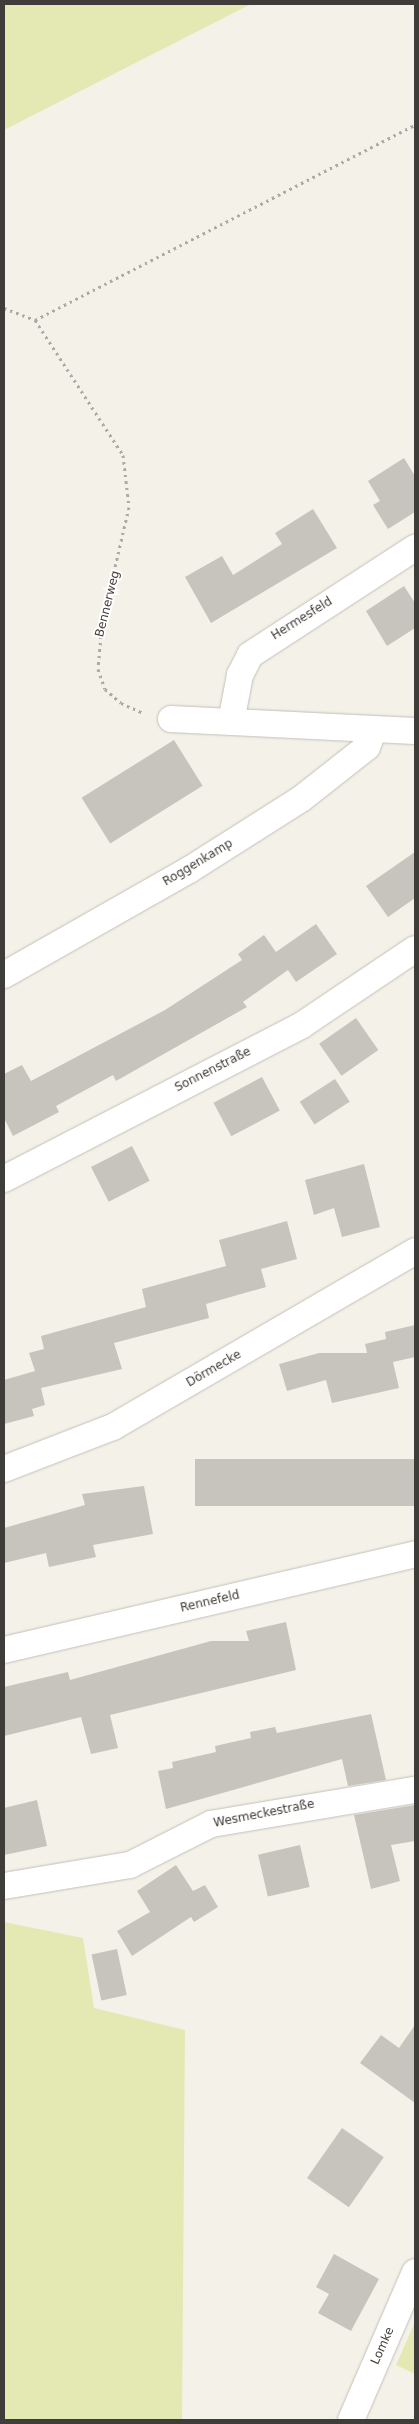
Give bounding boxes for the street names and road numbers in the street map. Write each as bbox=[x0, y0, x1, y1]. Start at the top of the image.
street label: Bennerweg bbox=[93, 569, 123, 639]
street label: Hermesfeld bbox=[269, 595, 335, 643]
street label: Roggenkamp bbox=[161, 837, 235, 889]
street label: Sonnenstraße bbox=[173, 1045, 253, 1095]
street label: Dörmecke bbox=[184, 1348, 244, 1390]
street label: Rennefeld bbox=[179, 1588, 241, 1616]
street label: Wesmeckestraße bbox=[212, 1797, 316, 1831]
street label: Lomke bbox=[368, 2325, 398, 2367]

